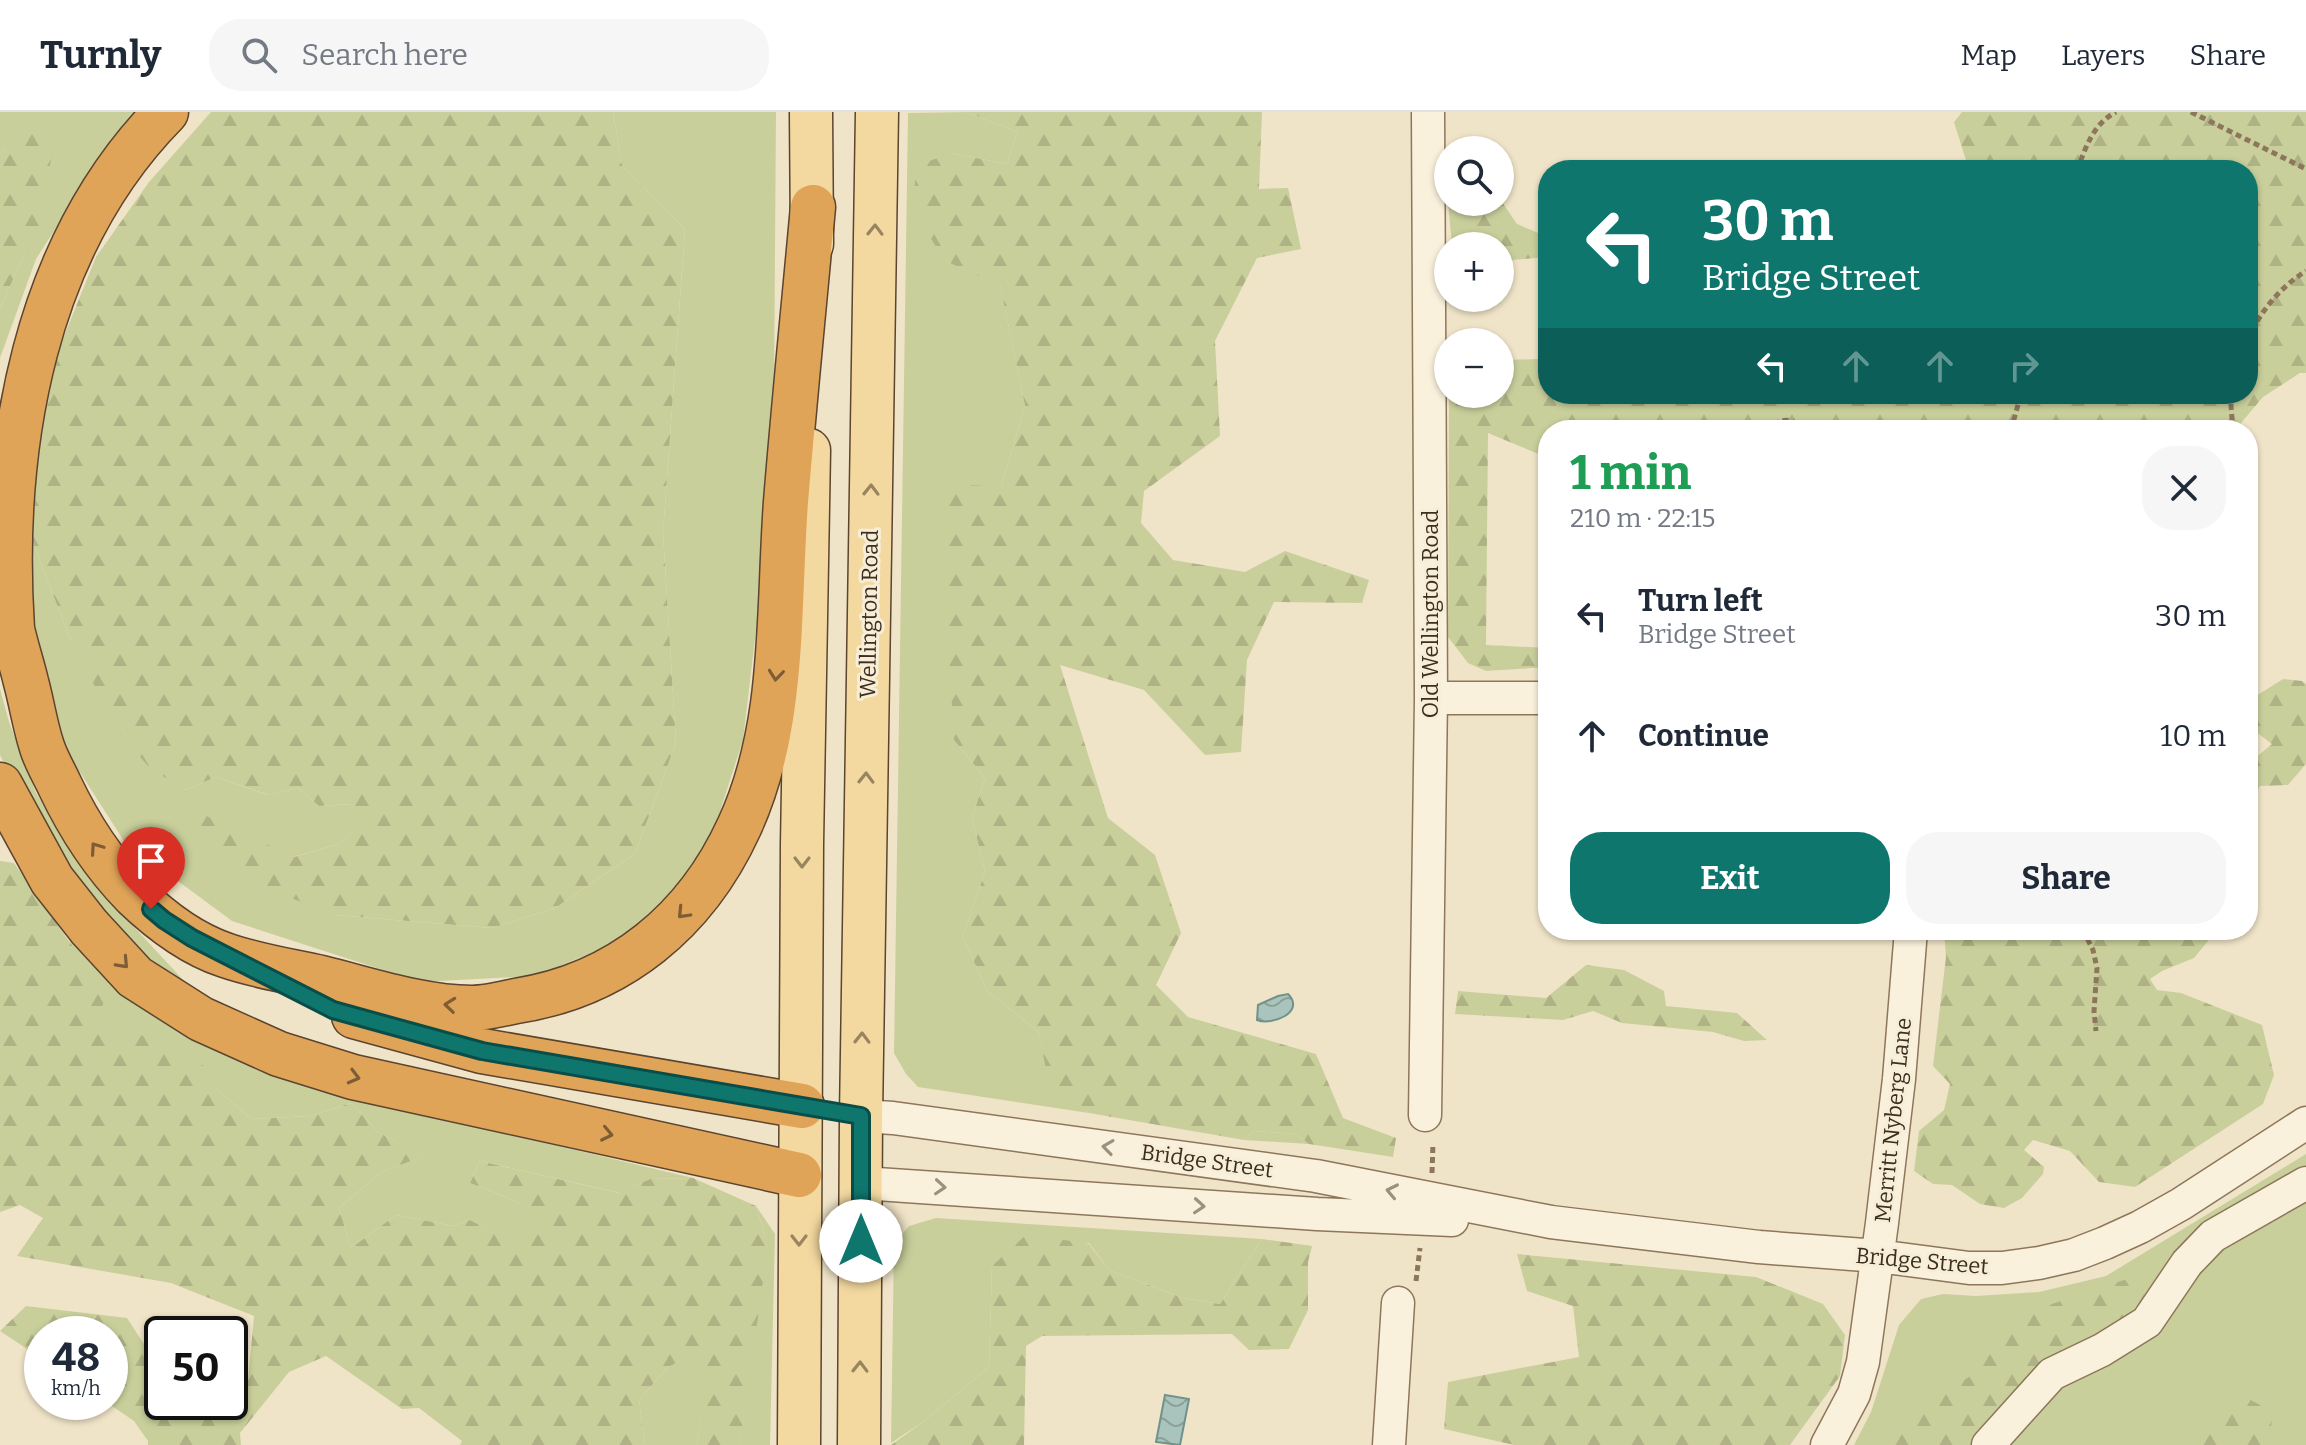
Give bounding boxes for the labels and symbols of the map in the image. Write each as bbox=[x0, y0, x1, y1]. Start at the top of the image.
one-way arrow bbox=[867, 223, 884, 236]
one-way arrow bbox=[862, 483, 880, 496]
street label: Old Wellington Road bbox=[1417, 510, 1444, 718]
street label: Wellington Road bbox=[854, 529, 884, 699]
one-way arrow bbox=[767, 669, 784, 682]
one-way arrow bbox=[858, 771, 875, 784]
pin bbox=[117, 827, 185, 909]
one-way arrow bbox=[91, 843, 106, 857]
one-way arrow bbox=[793, 856, 811, 869]
one-way arrow bbox=[678, 904, 693, 918]
one-way arrow bbox=[113, 954, 127, 969]
one-way arrow bbox=[443, 997, 456, 1014]
street label: Merritt Nyberg Lane bbox=[1869, 1016, 1917, 1224]
one-way arrow bbox=[853, 1031, 871, 1044]
one-way arrow bbox=[346, 1067, 360, 1084]
one-way arrow bbox=[600, 1125, 614, 1142]
street label: Bridge Street bbox=[1139, 1138, 1275, 1184]
one-way arrow bbox=[1101, 1139, 1115, 1156]
one-way arrow bbox=[933, 1178, 946, 1195]
one-way arrow bbox=[1386, 1184, 1399, 1201]
one-way arrow bbox=[1193, 1197, 1206, 1214]
position arrow bbox=[819, 1199, 903, 1283]
one-way arrow bbox=[790, 1234, 808, 1247]
street label: Bridge Street bbox=[1854, 1242, 1990, 1280]
speed limit sign: 50 bbox=[144, 1316, 248, 1420]
one-way arrow bbox=[851, 1360, 869, 1373]

